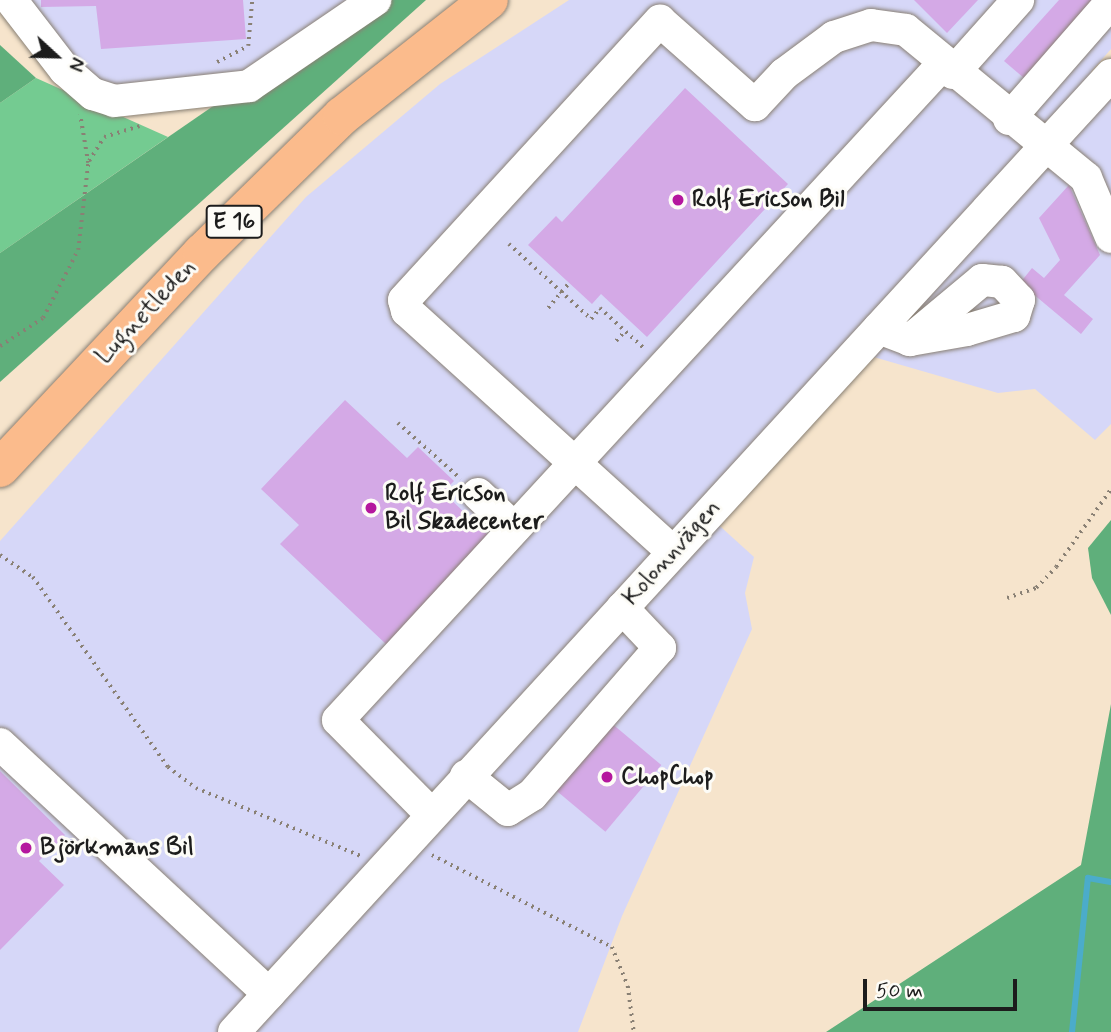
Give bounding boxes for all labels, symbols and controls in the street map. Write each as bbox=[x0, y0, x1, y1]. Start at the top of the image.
north arrow bbox=[21, 21, 91, 91]
text: N bbox=[62, 54, 90, 75]
place label: Rolf Ericson Bil bbox=[692, 186, 842, 214]
marker: Rolf Ericson Bil bbox=[670, 192, 686, 208]
road number: E 16 bbox=[204, 202, 264, 242]
street label: Lugnetleden bbox=[90, 253, 202, 371]
place label: Rolf Ericson Bil Skadecenter bbox=[385, 480, 548, 536]
street label: Kolonnvägen bbox=[617, 494, 727, 612]
marker: Rolf Ericson Bil Skadecenter bbox=[363, 500, 379, 516]
place label: ChopChop bbox=[621, 763, 714, 791]
marker: ChopChop bbox=[599, 769, 615, 785]
place label: Björkmans Bil bbox=[40, 834, 193, 862]
marker: Björkmans Bil bbox=[18, 840, 34, 856]
scale bar bbox=[866, 965, 1020, 1009]
text: 50 m bbox=[876, 977, 923, 1005]

